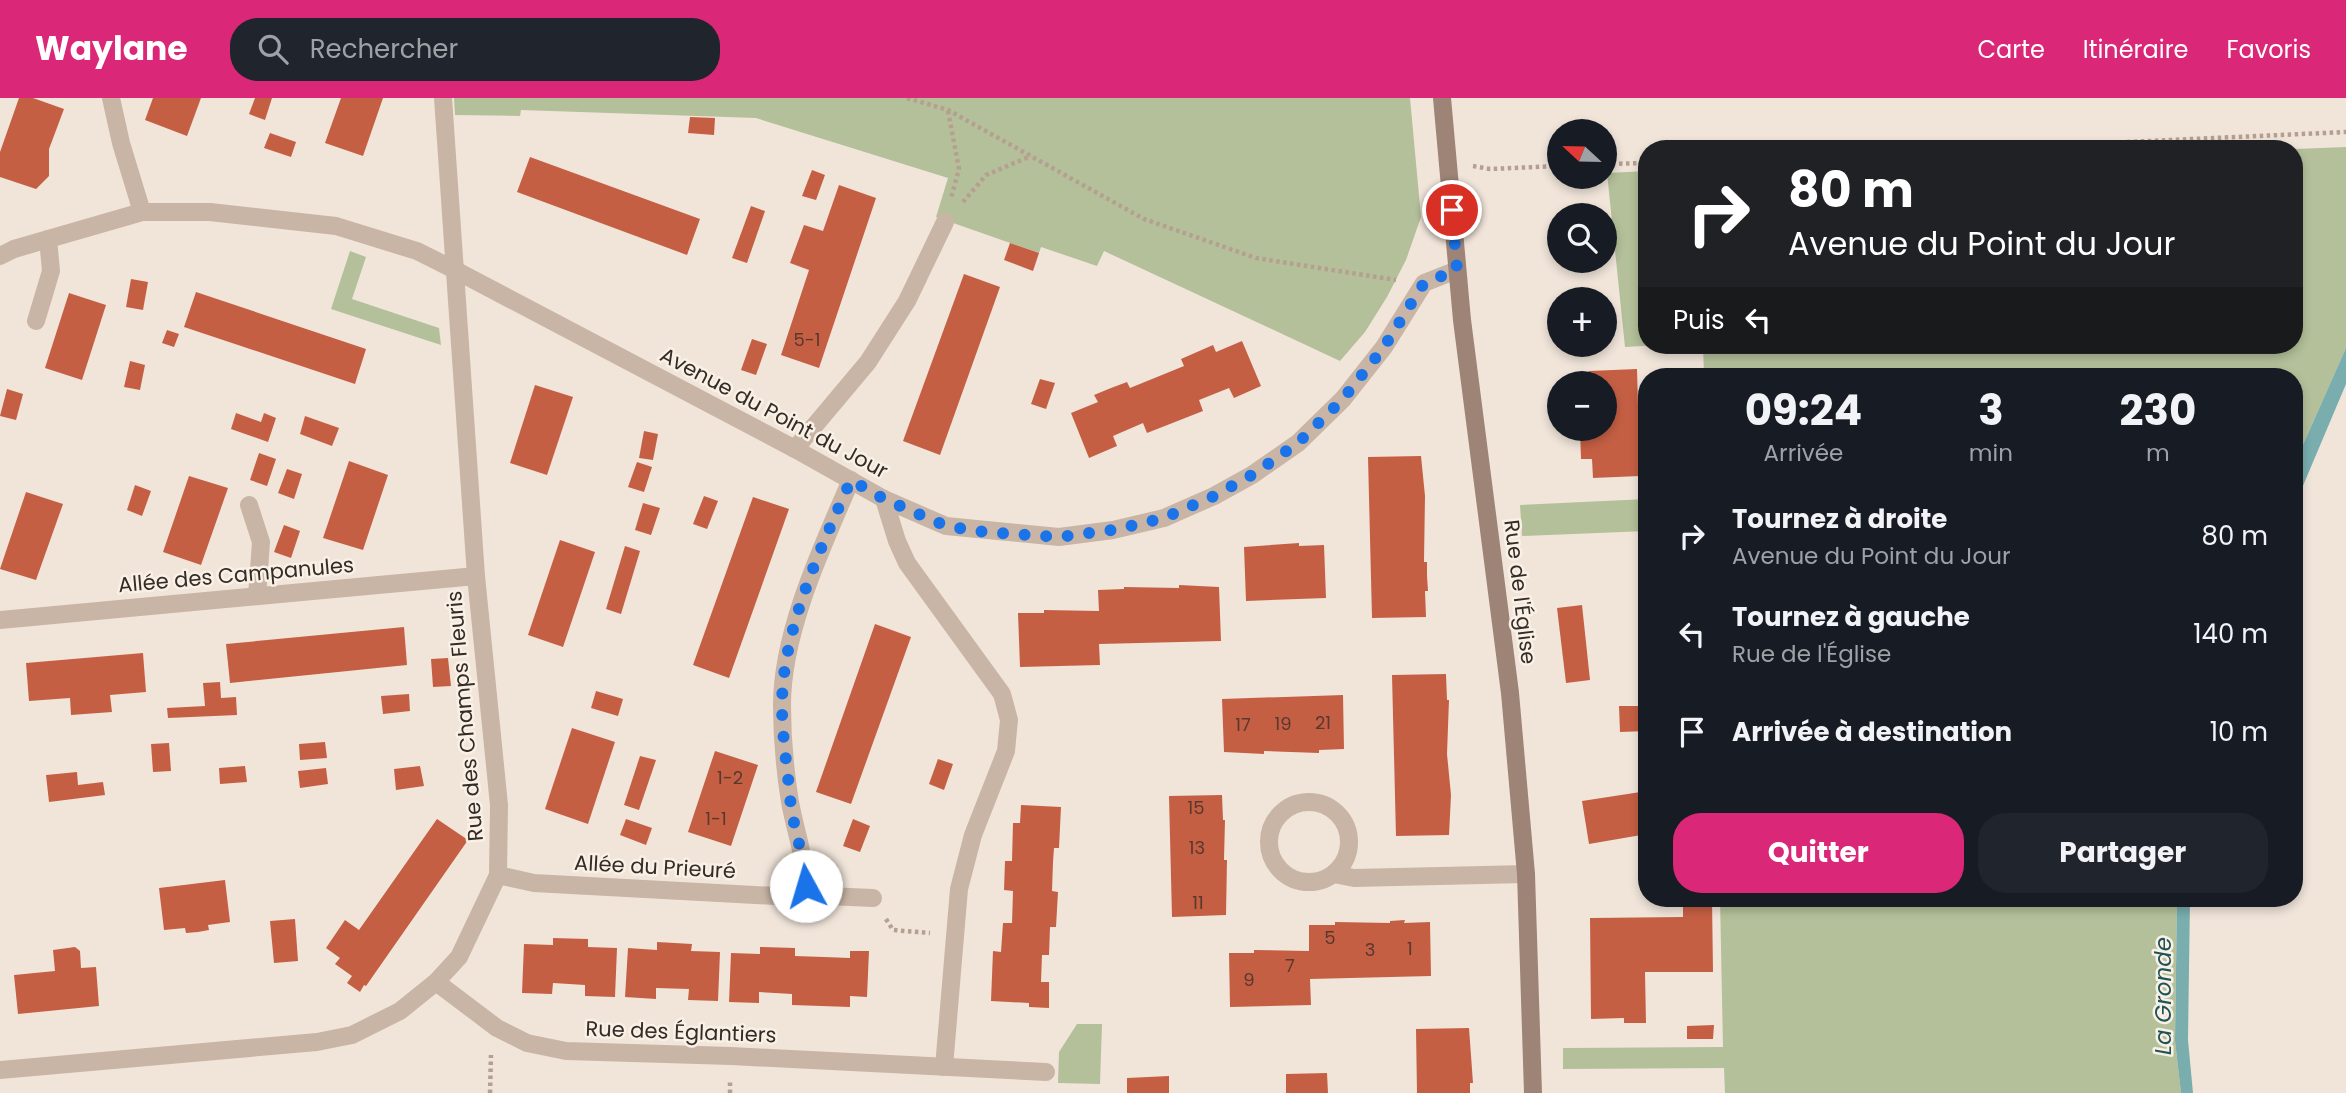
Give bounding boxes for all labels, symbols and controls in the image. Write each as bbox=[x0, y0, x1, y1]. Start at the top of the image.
search box bbox=[230, 18, 720, 81]
text: Waylane bbox=[35, 25, 188, 72]
icon: search bbox=[254, 30, 292, 68]
text: Rechercher bbox=[310, 31, 458, 67]
text: Carte bbox=[1977, 33, 2045, 66]
text: Itinéraire bbox=[2083, 33, 2188, 66]
text: Favoris bbox=[2226, 33, 2311, 66]
north arrow bbox=[1547, 119, 1617, 189]
map controls bbox=[1547, 119, 1617, 441]
text: 80 m bbox=[1788, 156, 1914, 224]
icon: right bbox=[1673, 168, 1764, 259]
pin bbox=[1422, 180, 1482, 240]
icon: arrive bbox=[1433, 191, 1471, 229]
button: search bbox=[1547, 203, 1617, 273]
text: Avenue du Point du Jour bbox=[1788, 221, 2175, 266]
button: + bbox=[1547, 287, 1617, 357]
icon: left bbox=[1739, 301, 1777, 339]
text: Puis bbox=[1673, 302, 1725, 338]
house number: 5-1 bbox=[794, 327, 820, 352]
street label: Avenue du Point du Jour bbox=[655, 340, 893, 485]
button: − bbox=[1547, 371, 1617, 441]
text: 09:24 bbox=[1745, 381, 1862, 440]
text: 3 bbox=[1978, 381, 2004, 440]
text: 230 bbox=[2120, 381, 2196, 440]
text: Arrivée bbox=[1764, 437, 1843, 469]
text: min bbox=[1969, 437, 2013, 469]
text: m bbox=[2146, 437, 2170, 469]
text: Tournez à droite bbox=[1732, 501, 1947, 537]
icon: right bbox=[1673, 517, 1711, 555]
street label: Rue de l'Église bbox=[1497, 518, 1544, 666]
text: 80 m bbox=[2202, 518, 2268, 554]
text: Avenue du Point du Jour bbox=[1732, 540, 2010, 572]
street label: Allée des Campanules bbox=[117, 550, 355, 599]
street label: Rue des Champs Fleuris bbox=[439, 590, 490, 842]
text: Tournez à gauche bbox=[1732, 599, 1970, 635]
icon: left bbox=[1673, 615, 1711, 653]
text: 140 m bbox=[2193, 616, 2268, 652]
text: Rue de l'Église bbox=[1732, 638, 1891, 670]
house number: 21 bbox=[1315, 710, 1331, 735]
house number: 19 bbox=[1274, 711, 1292, 736]
house number: 17 bbox=[1235, 712, 1251, 737]
icon: arrive bbox=[1673, 713, 1711, 751]
text: Arrivée à destination bbox=[1732, 714, 2012, 750]
text: 10 m bbox=[2210, 714, 2268, 750]
house number: 1-2 bbox=[717, 765, 743, 790]
house number: 15 bbox=[1187, 795, 1205, 820]
house number: 1-1 bbox=[705, 806, 727, 831]
button: Quitter bbox=[1673, 813, 1964, 893]
button: Partager bbox=[1978, 813, 2268, 893]
house number: 13 bbox=[1189, 835, 1205, 860]
street label: Allée du Prieuré bbox=[573, 848, 737, 885]
position arrow bbox=[769, 849, 843, 923]
house number: 11 bbox=[1192, 890, 1204, 915]
house number: 5 bbox=[1324, 925, 1336, 950]
house number: 1 bbox=[1407, 936, 1413, 961]
house number: 3 bbox=[1365, 937, 1375, 962]
water label: La Gronde bbox=[2147, 937, 2179, 1055]
house number: 7 bbox=[1285, 953, 1295, 978]
house number: 9 bbox=[1243, 967, 1255, 992]
street label: Rue des Églantiers bbox=[585, 1014, 777, 1049]

